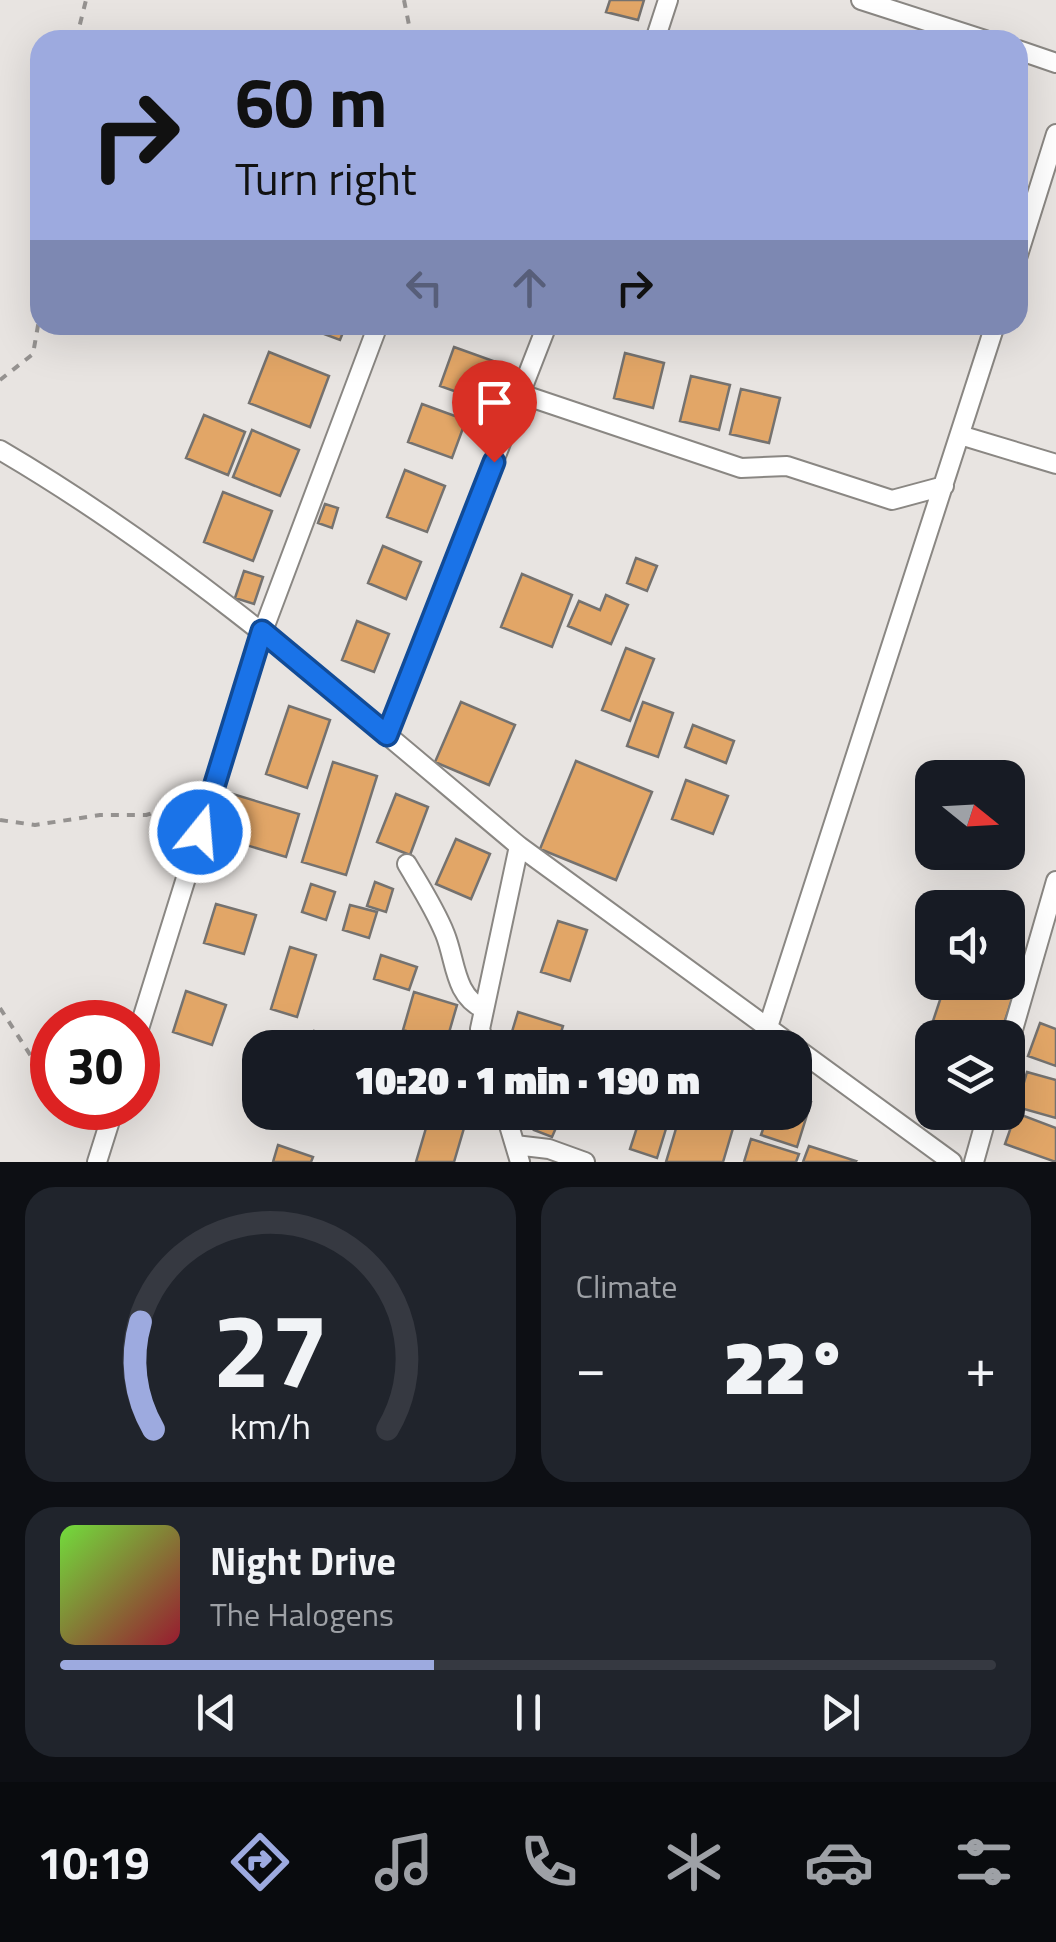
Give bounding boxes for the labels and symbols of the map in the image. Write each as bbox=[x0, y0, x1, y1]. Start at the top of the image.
pin bbox=[452, 360, 537, 463]
north arrow bbox=[915, 760, 1025, 870]
position arrow bbox=[148, 780, 252, 884]
speed limit sign: 30 bbox=[30, 1000, 160, 1130]

